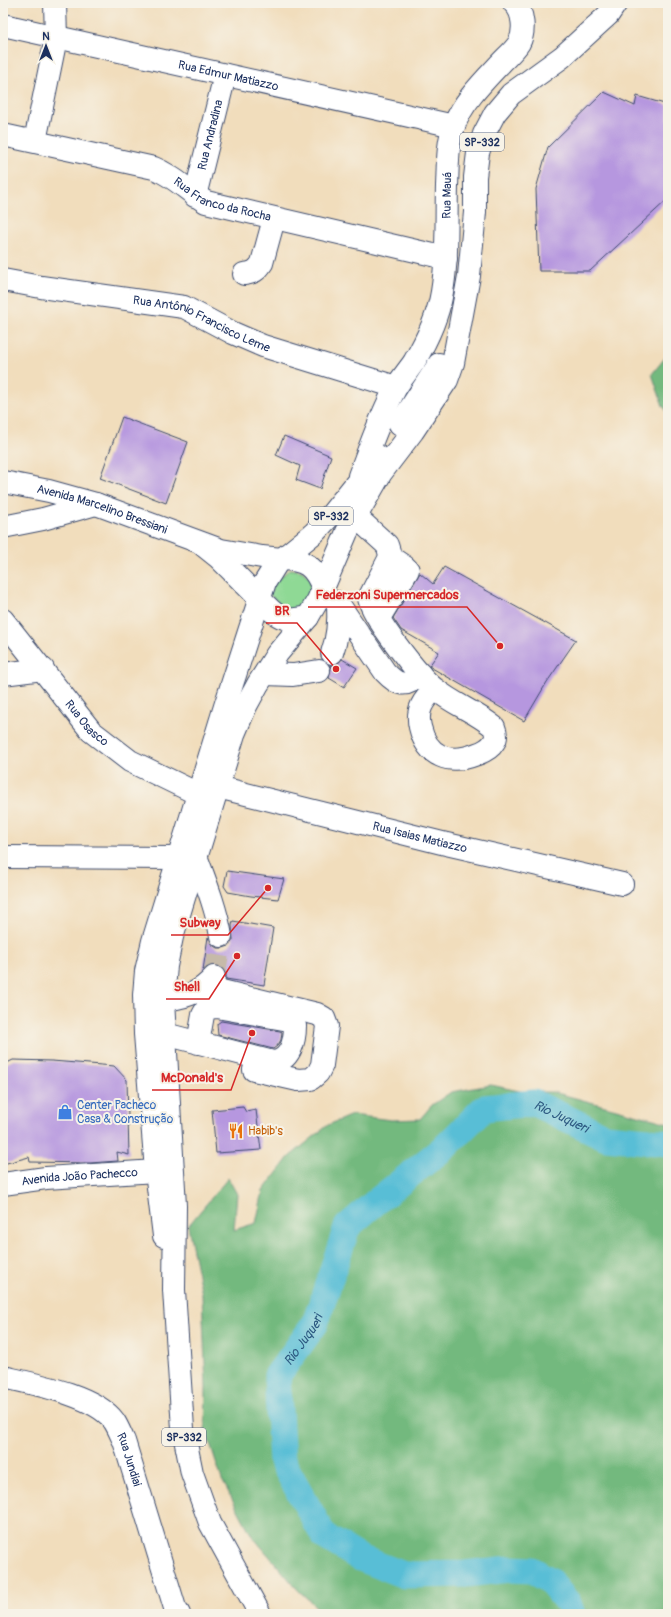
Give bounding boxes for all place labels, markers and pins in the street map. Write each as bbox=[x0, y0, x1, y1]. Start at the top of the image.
callout: Federzoni Supermercados bbox=[308, 582, 467, 607]
callout: BR bbox=[266, 598, 297, 623]
callout: Subway bbox=[171, 910, 228, 935]
callout: Shell bbox=[166, 974, 209, 999]
callout: McDonald's bbox=[152, 1065, 231, 1090]
place label: Center Pacheco Casa & Construção bbox=[77, 1098, 174, 1127]
shop icon: Center Pacheco Casa & Construção bbox=[56, 1103, 74, 1121]
restaurant icon: Habib's bbox=[227, 1122, 245, 1140]
place label: Habib's bbox=[248, 1124, 283, 1139]

